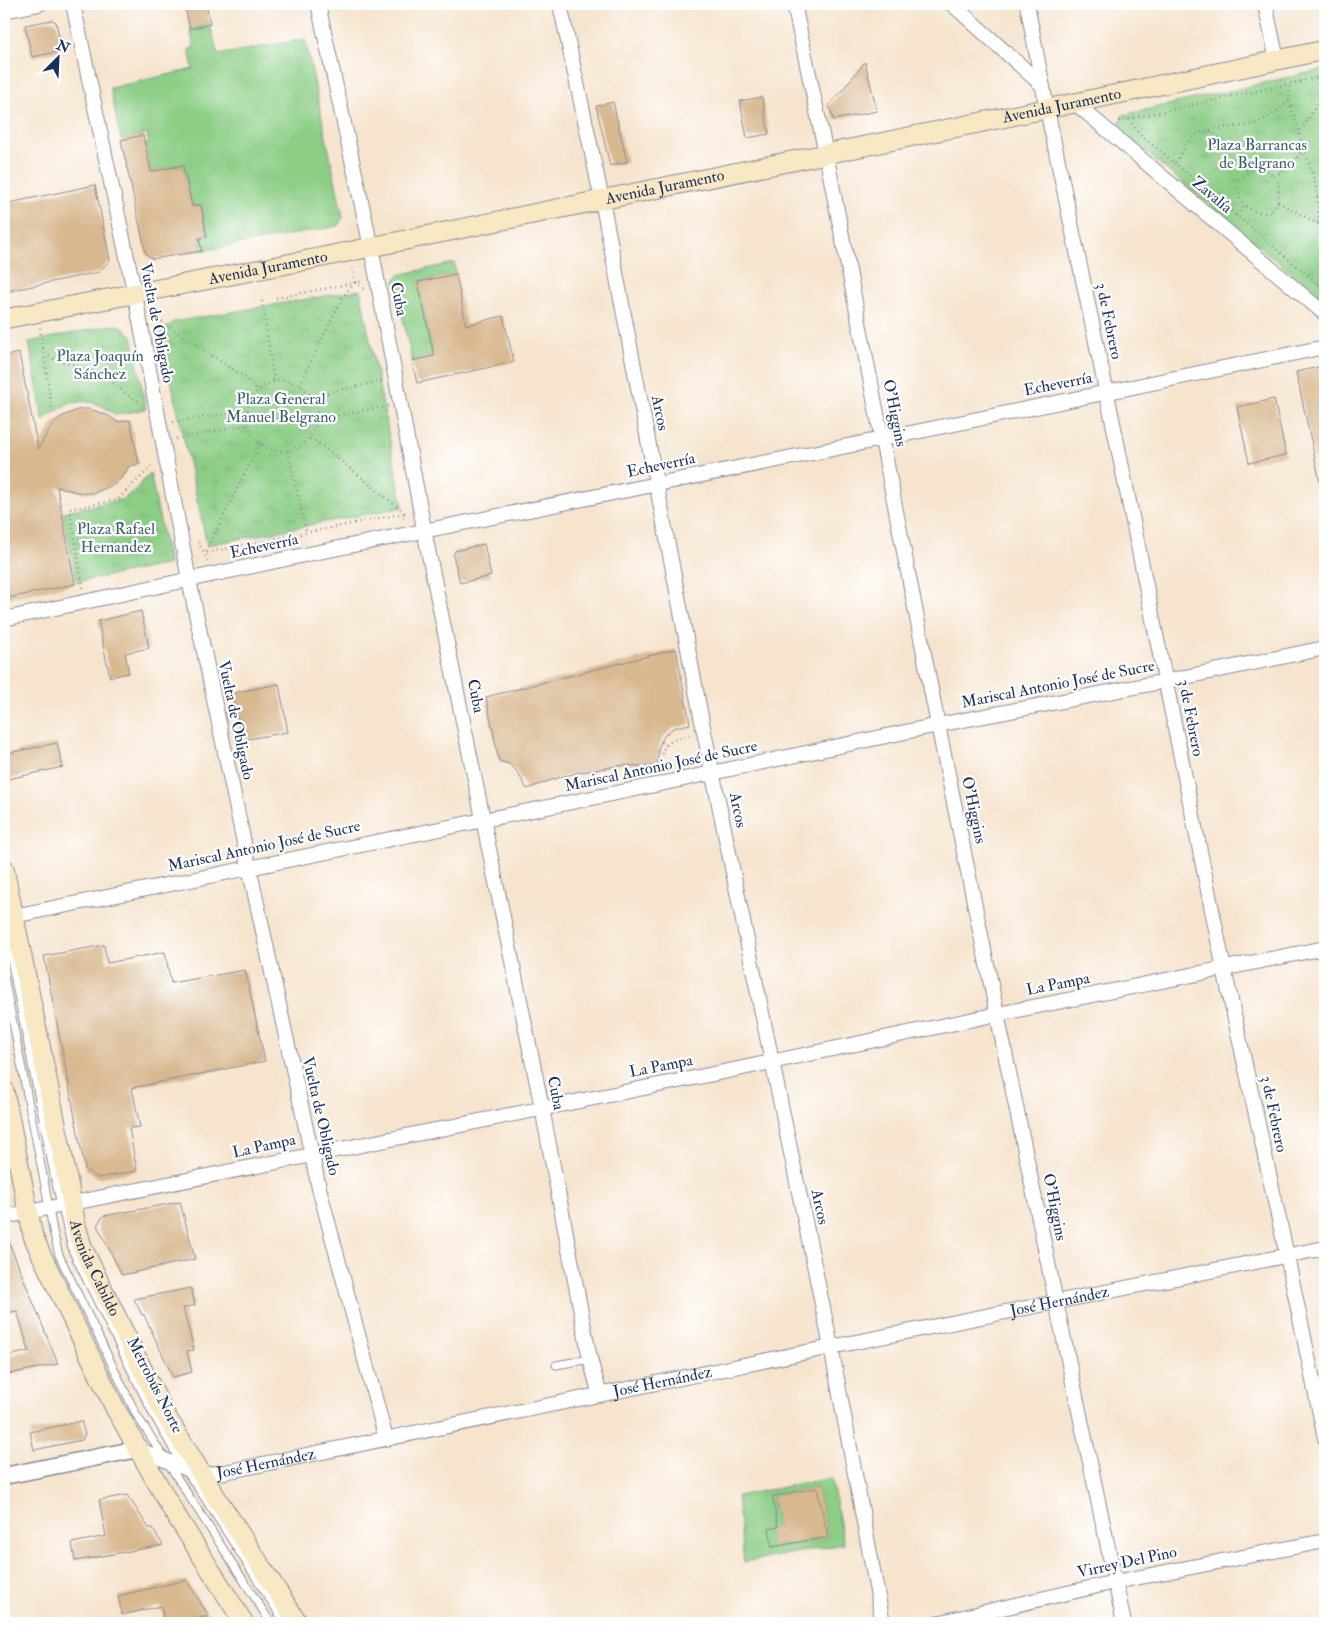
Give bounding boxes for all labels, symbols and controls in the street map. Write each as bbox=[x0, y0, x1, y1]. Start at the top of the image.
north arrow bbox=[32, 32, 82, 82]
text: N bbox=[53, 36, 73, 57]
street label: Avenida Juramento bbox=[1000, 83, 1123, 128]
park label: Plaza Barrancas de Belgrano bbox=[1207, 135, 1307, 173]
street label: Avenida Juramento bbox=[603, 165, 726, 209]
street label: Zavalía bbox=[1188, 172, 1237, 218]
street label: Avenida Juramento bbox=[206, 246, 329, 289]
street label: Vuelta de Obligado bbox=[136, 261, 178, 385]
street label: Cuba bbox=[386, 280, 412, 318]
street label: 3 de Febrero bbox=[1091, 281, 1127, 361]
park label: Plaza Joaquín Sánchez bbox=[56, 346, 144, 384]
street label: Echeverría bbox=[1022, 367, 1094, 400]
street label: O'Higgins bbox=[879, 378, 911, 448]
park label: Plaza General Manuel Belgrano bbox=[226, 389, 336, 427]
street label: Arcos bbox=[647, 393, 673, 432]
street label: Echeverría bbox=[625, 448, 697, 482]
park label: Plaza Rafael Hernandez bbox=[77, 519, 155, 557]
street label: Echeverría bbox=[228, 529, 300, 563]
street label: Mariscal Antonio José de Sucre bbox=[960, 655, 1157, 714]
street label: Vuelta de Obligado bbox=[214, 659, 258, 782]
street label: Cuba bbox=[463, 677, 489, 715]
street label: 3 de Febrero bbox=[1174, 678, 1208, 758]
street label: Mariscal Antonio José de Sucre bbox=[563, 736, 760, 797]
street label: O'Higgins bbox=[957, 775, 991, 845]
street label: Arcos bbox=[725, 790, 751, 829]
street label: Mariscal Antonio José de Sucre bbox=[166, 816, 363, 877]
street label: La Pampa bbox=[1025, 968, 1092, 1001]
street label: La Pampa bbox=[628, 1050, 695, 1083]
street label: Vuelta de Obligado bbox=[298, 1055, 344, 1178]
street label: Cuba bbox=[543, 1074, 569, 1112]
street label: 3 de Febrero bbox=[1256, 1074, 1292, 1154]
street label: La Pampa bbox=[231, 1129, 298, 1163]
street label: O'Higgins bbox=[1039, 1172, 1071, 1242]
street label: Arcos bbox=[806, 1187, 833, 1227]
street label: Avenida Cabildo bbox=[65, 1217, 125, 1320]
street label: José Hernández bbox=[1007, 1282, 1111, 1322]
street label: Metrobús Norte bbox=[122, 1334, 188, 1437]
street label: José Hernández bbox=[610, 1362, 714, 1403]
street label: José Hernández bbox=[214, 1444, 317, 1484]
street label: Virrey Del Pino bbox=[1075, 1542, 1179, 1582]

